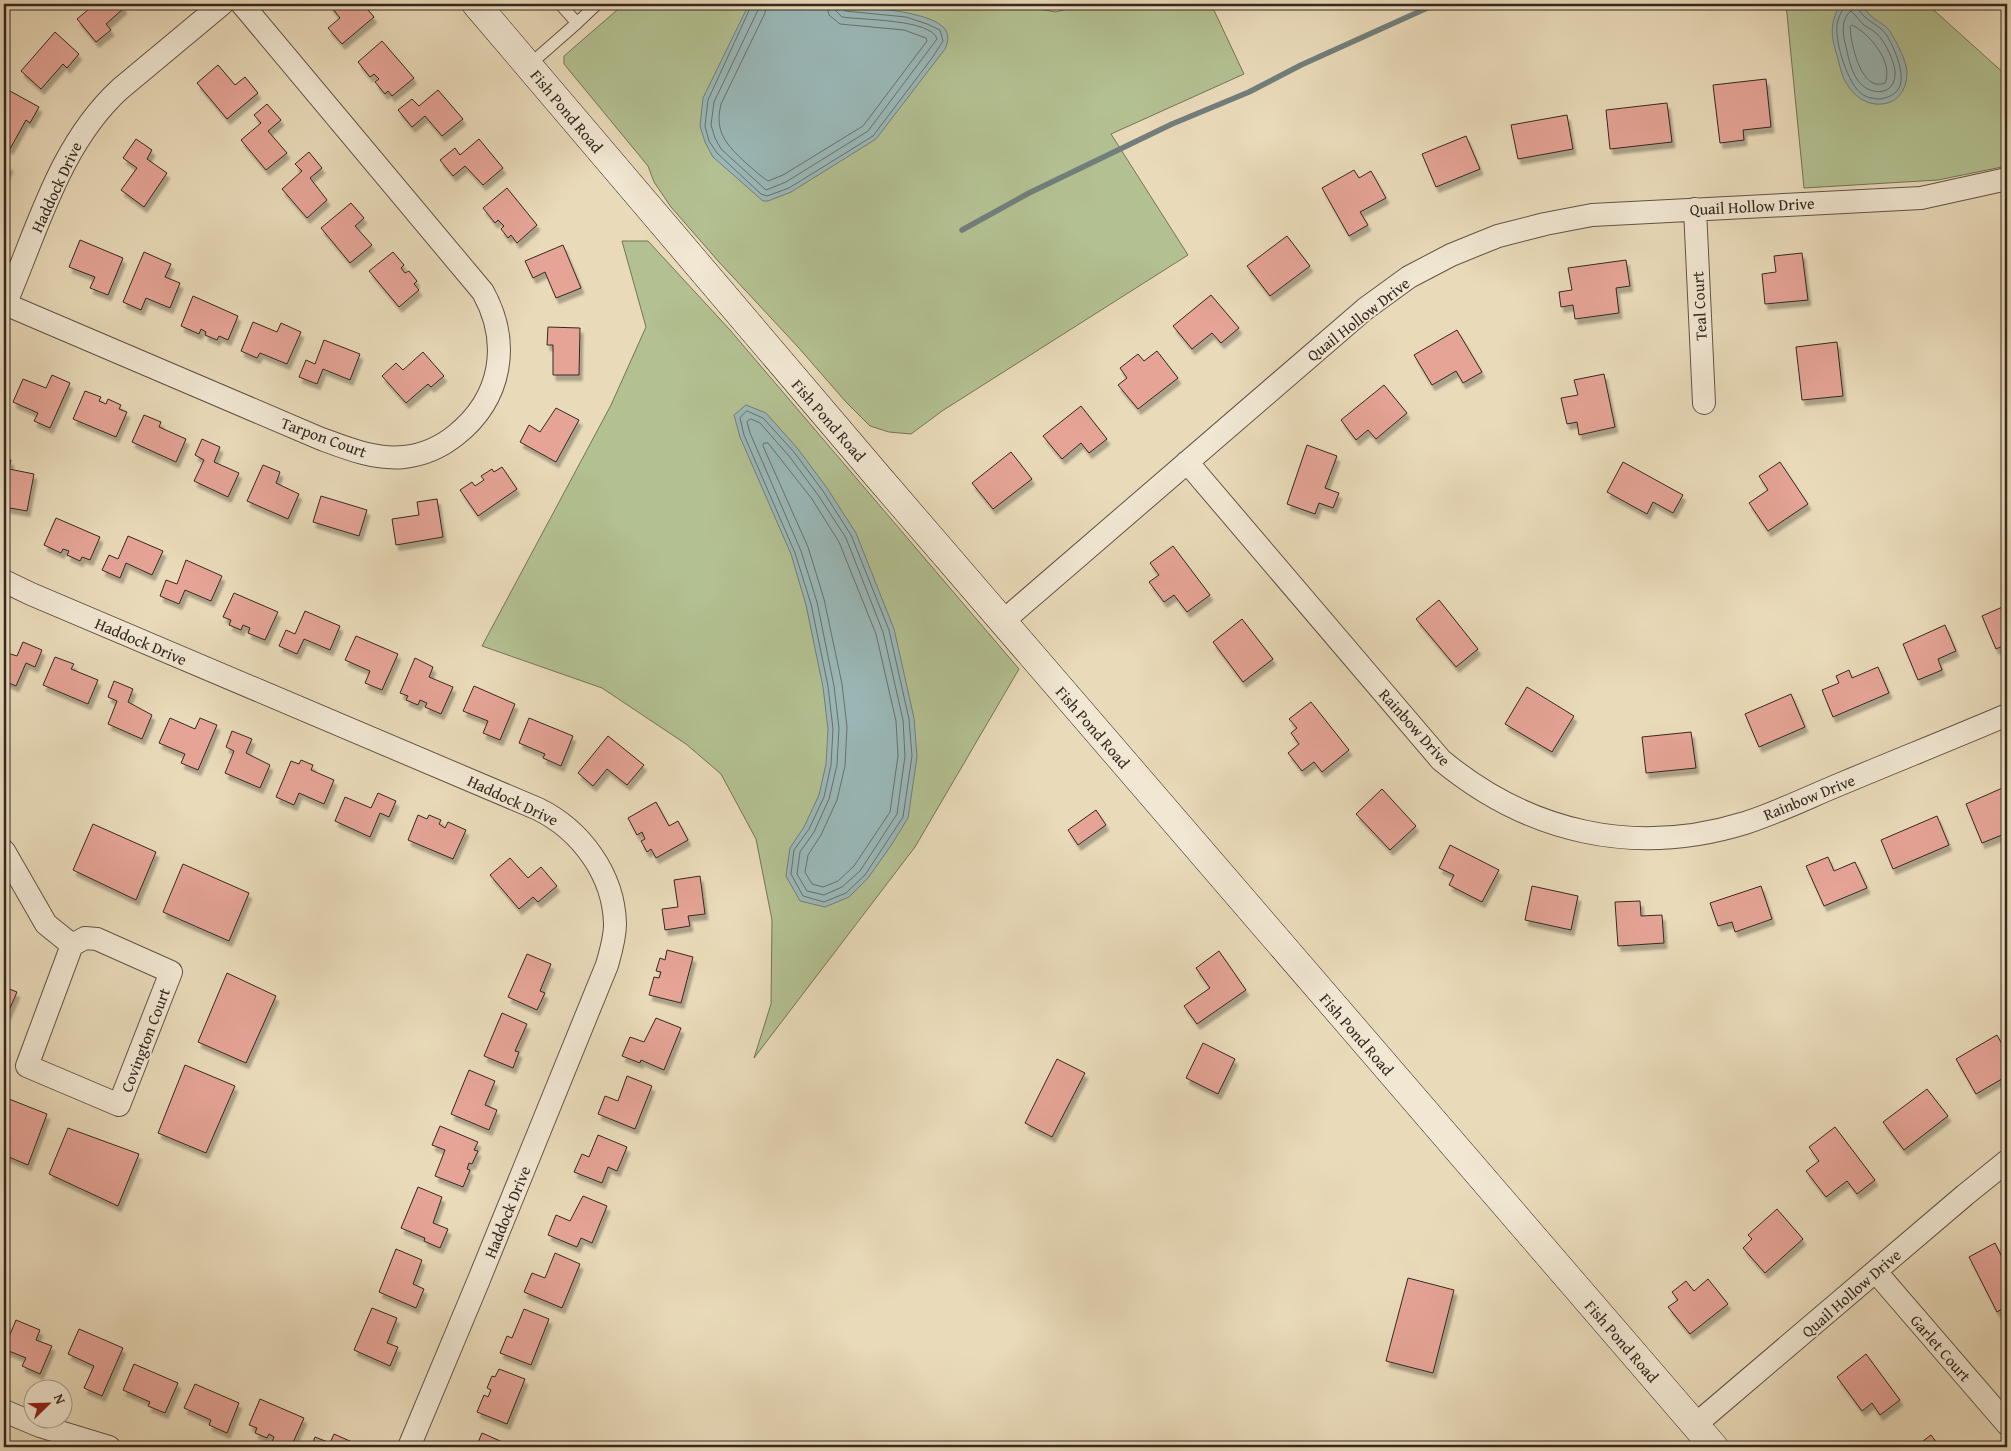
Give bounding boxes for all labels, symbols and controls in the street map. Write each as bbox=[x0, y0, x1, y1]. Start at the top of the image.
street label: Fish Pond Road bbox=[525, 64, 609, 158]
street label: Haddock Drive bbox=[24, 138, 88, 236]
street label: Quail Hollow Drive bbox=[1689, 191, 1815, 221]
street label: Teal Court bbox=[1685, 270, 1713, 341]
street label: Quail Hollow Drive bbox=[1301, 271, 1415, 367]
street label: Fish Pond Road bbox=[786, 373, 872, 467]
street label: Tarpon Court bbox=[278, 410, 371, 464]
street label: Haddock Drive bbox=[91, 611, 191, 671]
street label: Fish Pond Road bbox=[1050, 680, 1136, 774]
street label: Rainbow Drive bbox=[1374, 683, 1456, 771]
street label: Haddock Drive bbox=[464, 768, 562, 832]
street label: Rainbow Drive bbox=[1759, 768, 1859, 826]
street label: Covington Court bbox=[114, 984, 176, 1096]
street label: Fish Pond Road bbox=[1314, 987, 1400, 1081]
street label: Haddock Drive bbox=[478, 1162, 536, 1262]
street label: Quail Hollow Drive bbox=[1796, 1243, 1906, 1343]
street label: Fish Pond Road bbox=[1579, 1294, 1665, 1388]
street label: Garlet Court bbox=[1905, 1309, 1977, 1387]
north arrow bbox=[22, 1378, 72, 1428]
text: N bbox=[49, 1391, 71, 1408]

